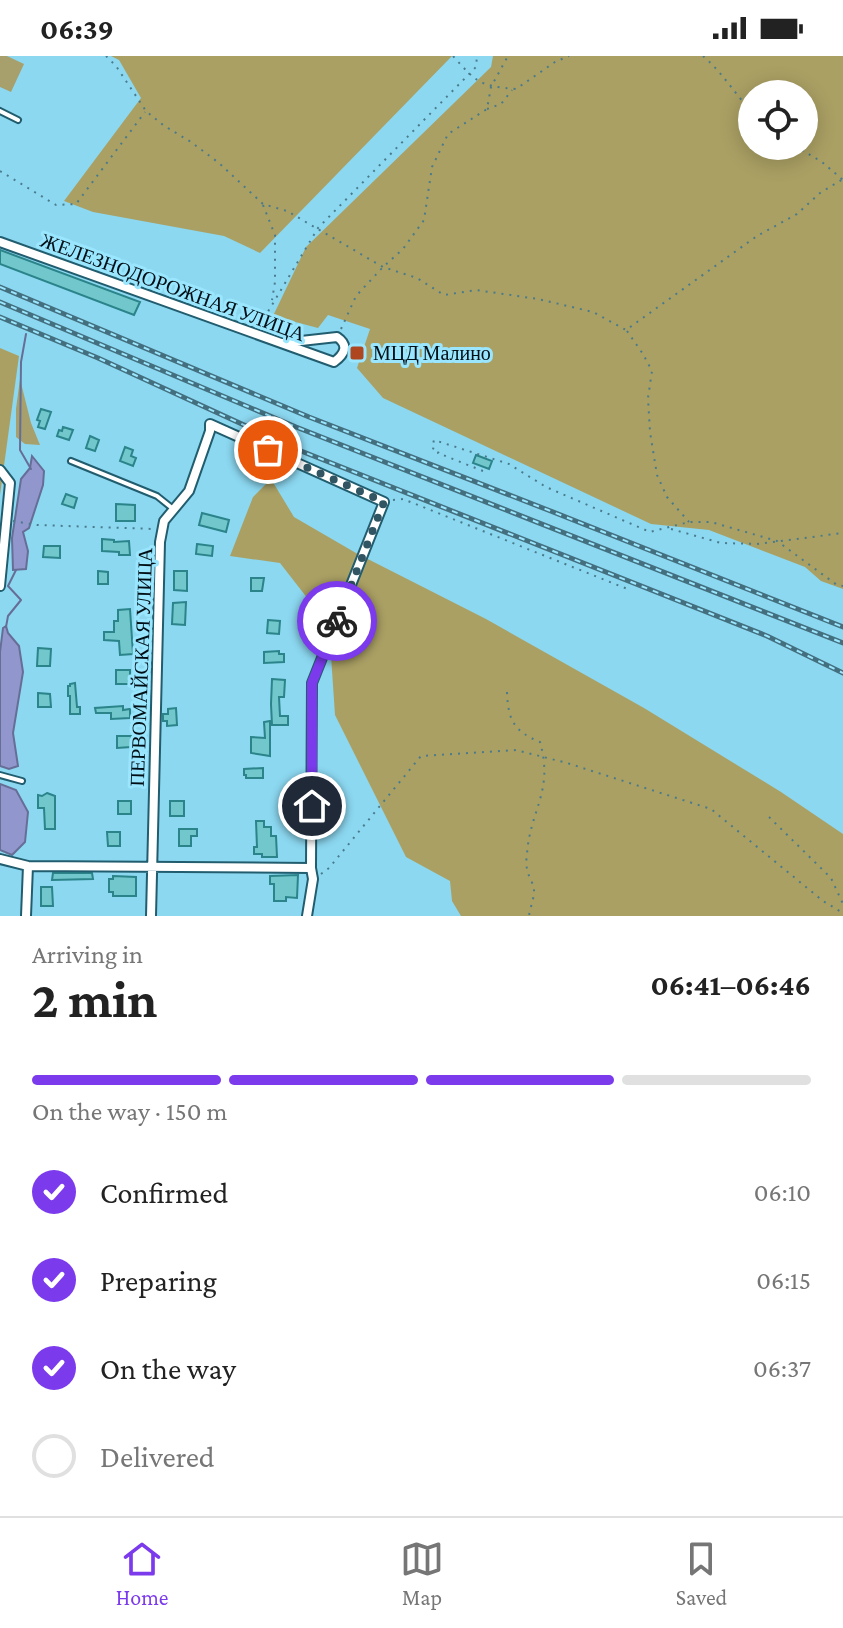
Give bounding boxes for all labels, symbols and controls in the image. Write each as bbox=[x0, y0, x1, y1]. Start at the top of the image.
text: 06:39 bbox=[40, 12, 114, 45]
map controls bbox=[738, 80, 818, 160]
button: locate bbox=[738, 80, 818, 160]
street label: ЖЕЛЕЗНОДОРОЖНАЯ УЛИЦА bbox=[37, 229, 309, 346]
place label: МЦД Малино bbox=[373, 342, 491, 365]
marker: МЦД Малино bbox=[348, 344, 366, 362]
pin bbox=[234, 416, 302, 484]
icon: bag bbox=[246, 428, 290, 472]
street label: ПЕРВОМАЙСКАЯ УЛИЦА bbox=[126, 547, 157, 787]
courier bbox=[297, 581, 377, 661]
icon: bike bbox=[315, 599, 359, 643]
pin bbox=[278, 772, 346, 840]
icon: home bbox=[290, 784, 334, 828]
text: Arriving in bbox=[32, 940, 143, 969]
text: 06:41–06:46 bbox=[651, 968, 811, 1001]
text: 2 min bbox=[32, 970, 157, 1028]
text: On the way · 150 m bbox=[32, 1097, 227, 1126]
icon: check bbox=[32, 1170, 76, 1214]
text: Confirmed bbox=[100, 1176, 228, 1209]
text: 06:10 bbox=[754, 1178, 811, 1207]
icon: check bbox=[32, 1258, 76, 1302]
text: Preparing bbox=[100, 1264, 217, 1297]
text: 06:15 bbox=[756, 1266, 811, 1295]
icon: check bbox=[32, 1346, 76, 1390]
text: On the way bbox=[100, 1352, 236, 1385]
text: 06:37 bbox=[753, 1354, 811, 1383]
text: Delivered bbox=[100, 1440, 215, 1473]
tab: Home bbox=[116, 1537, 168, 1610]
tab: Map bbox=[400, 1537, 444, 1610]
tab: Saved bbox=[676, 1537, 727, 1610]

